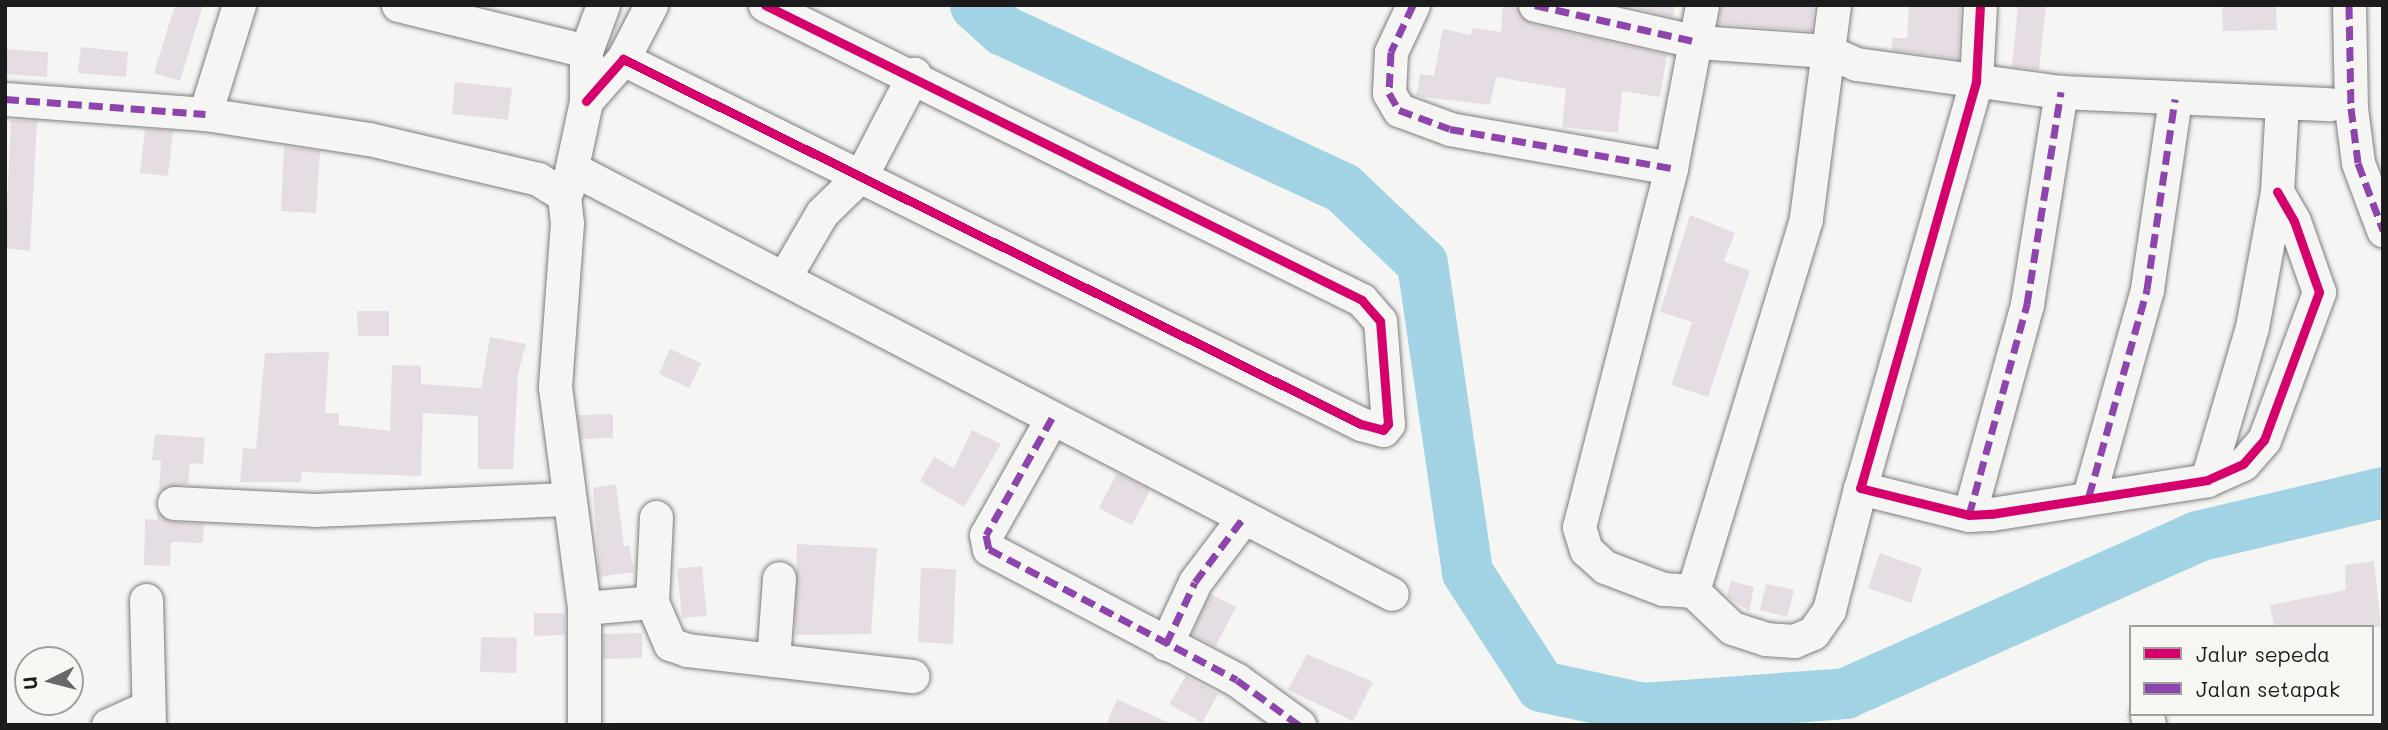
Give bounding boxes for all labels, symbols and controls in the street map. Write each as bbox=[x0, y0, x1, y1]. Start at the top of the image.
legend bbox=[2129, 625, 2374, 716]
text: Jalur sepeda bbox=[2196, 640, 2330, 667]
north arrow bbox=[14, 646, 84, 716]
text: U bbox=[16, 675, 43, 691]
text: Jalan setapak bbox=[2196, 675, 2340, 702]

